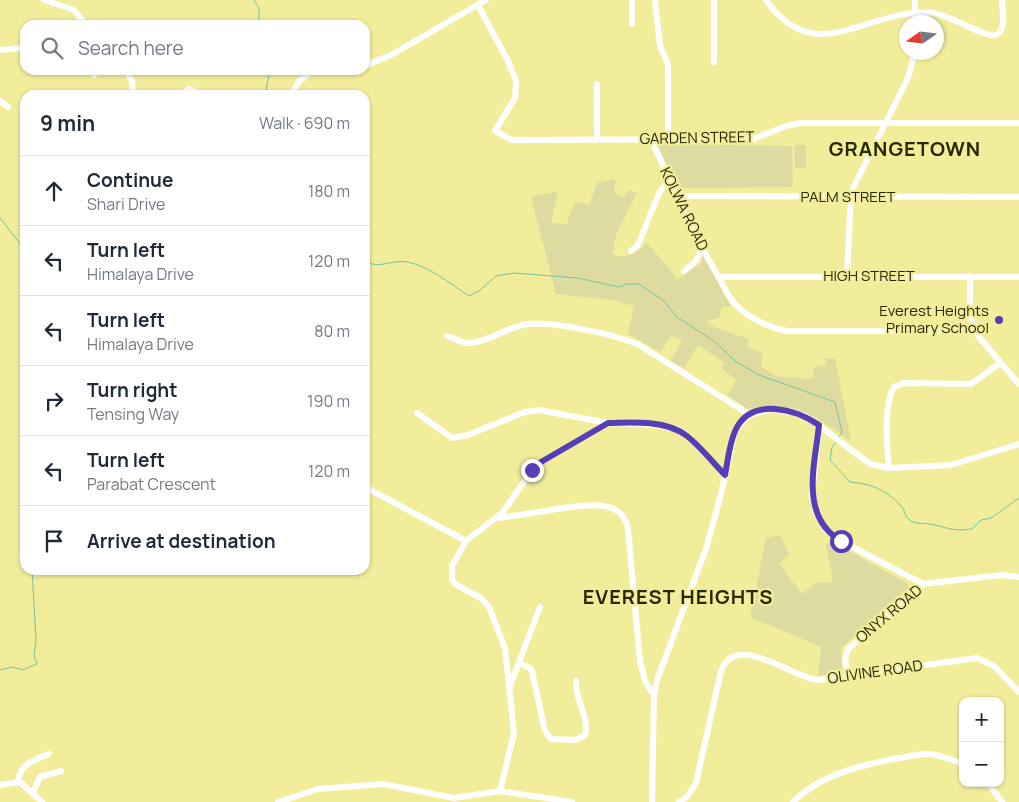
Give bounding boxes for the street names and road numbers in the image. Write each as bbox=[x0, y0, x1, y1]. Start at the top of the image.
street label: GARDEN STREET bbox=[639, 126, 755, 149]
street label: KOLWA ROAD bbox=[655, 163, 714, 254]
street label: PALM STREET bbox=[801, 186, 895, 207]
street label: HIGH STREET bbox=[823, 265, 915, 286]
street label: ONYX ROAD bbox=[851, 580, 926, 648]
street label: OLIVINE ROAD bbox=[826, 654, 924, 689]

